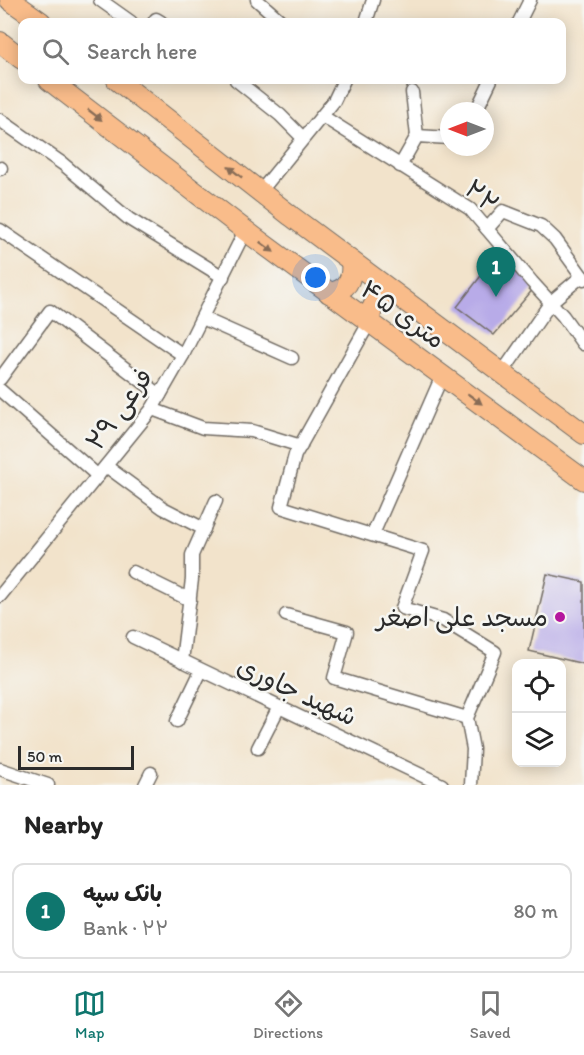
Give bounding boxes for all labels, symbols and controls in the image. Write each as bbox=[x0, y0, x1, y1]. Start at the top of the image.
search box bbox=[18, 18, 566, 84]
icon: search bbox=[39, 35, 72, 68]
text: Search here bbox=[87, 38, 197, 65]
north arrow bbox=[440, 102, 494, 156]
one-way arrow bbox=[88, 109, 103, 121]
one-way arrow bbox=[227, 165, 243, 178]
street label: ۲۲ bbox=[458, 172, 506, 220]
one-way arrow bbox=[258, 241, 274, 253]
pin: 1 bbox=[476, 248, 516, 297]
your location bbox=[301, 263, 330, 292]
street label: ۴۵ متری bbox=[354, 273, 452, 355]
street label: فرعی ۲۹ bbox=[79, 362, 160, 457]
one-way arrow bbox=[467, 393, 482, 405]
place label: مسجد علی اصغر bbox=[374, 601, 548, 634]
marker: مسجد علی اصغر bbox=[553, 610, 567, 624]
street label: شهید جاوری bbox=[232, 649, 362, 733]
map controls bbox=[512, 659, 566, 767]
button: locate bbox=[512, 659, 566, 713]
button: layers bbox=[512, 713, 566, 767]
scale bar bbox=[18, 743, 134, 770]
text: 50 m bbox=[27, 747, 62, 766]
text: Nearby bbox=[24, 808, 103, 840]
text: بانک سپه bbox=[83, 880, 162, 907]
text: 1 bbox=[41, 899, 50, 923]
text: 80 m bbox=[513, 899, 558, 923]
text: Bank · ۲۲ bbox=[83, 916, 169, 940]
tab: Map bbox=[73, 987, 106, 1042]
tab: Directions bbox=[253, 987, 323, 1042]
tab: Saved bbox=[470, 987, 511, 1042]

